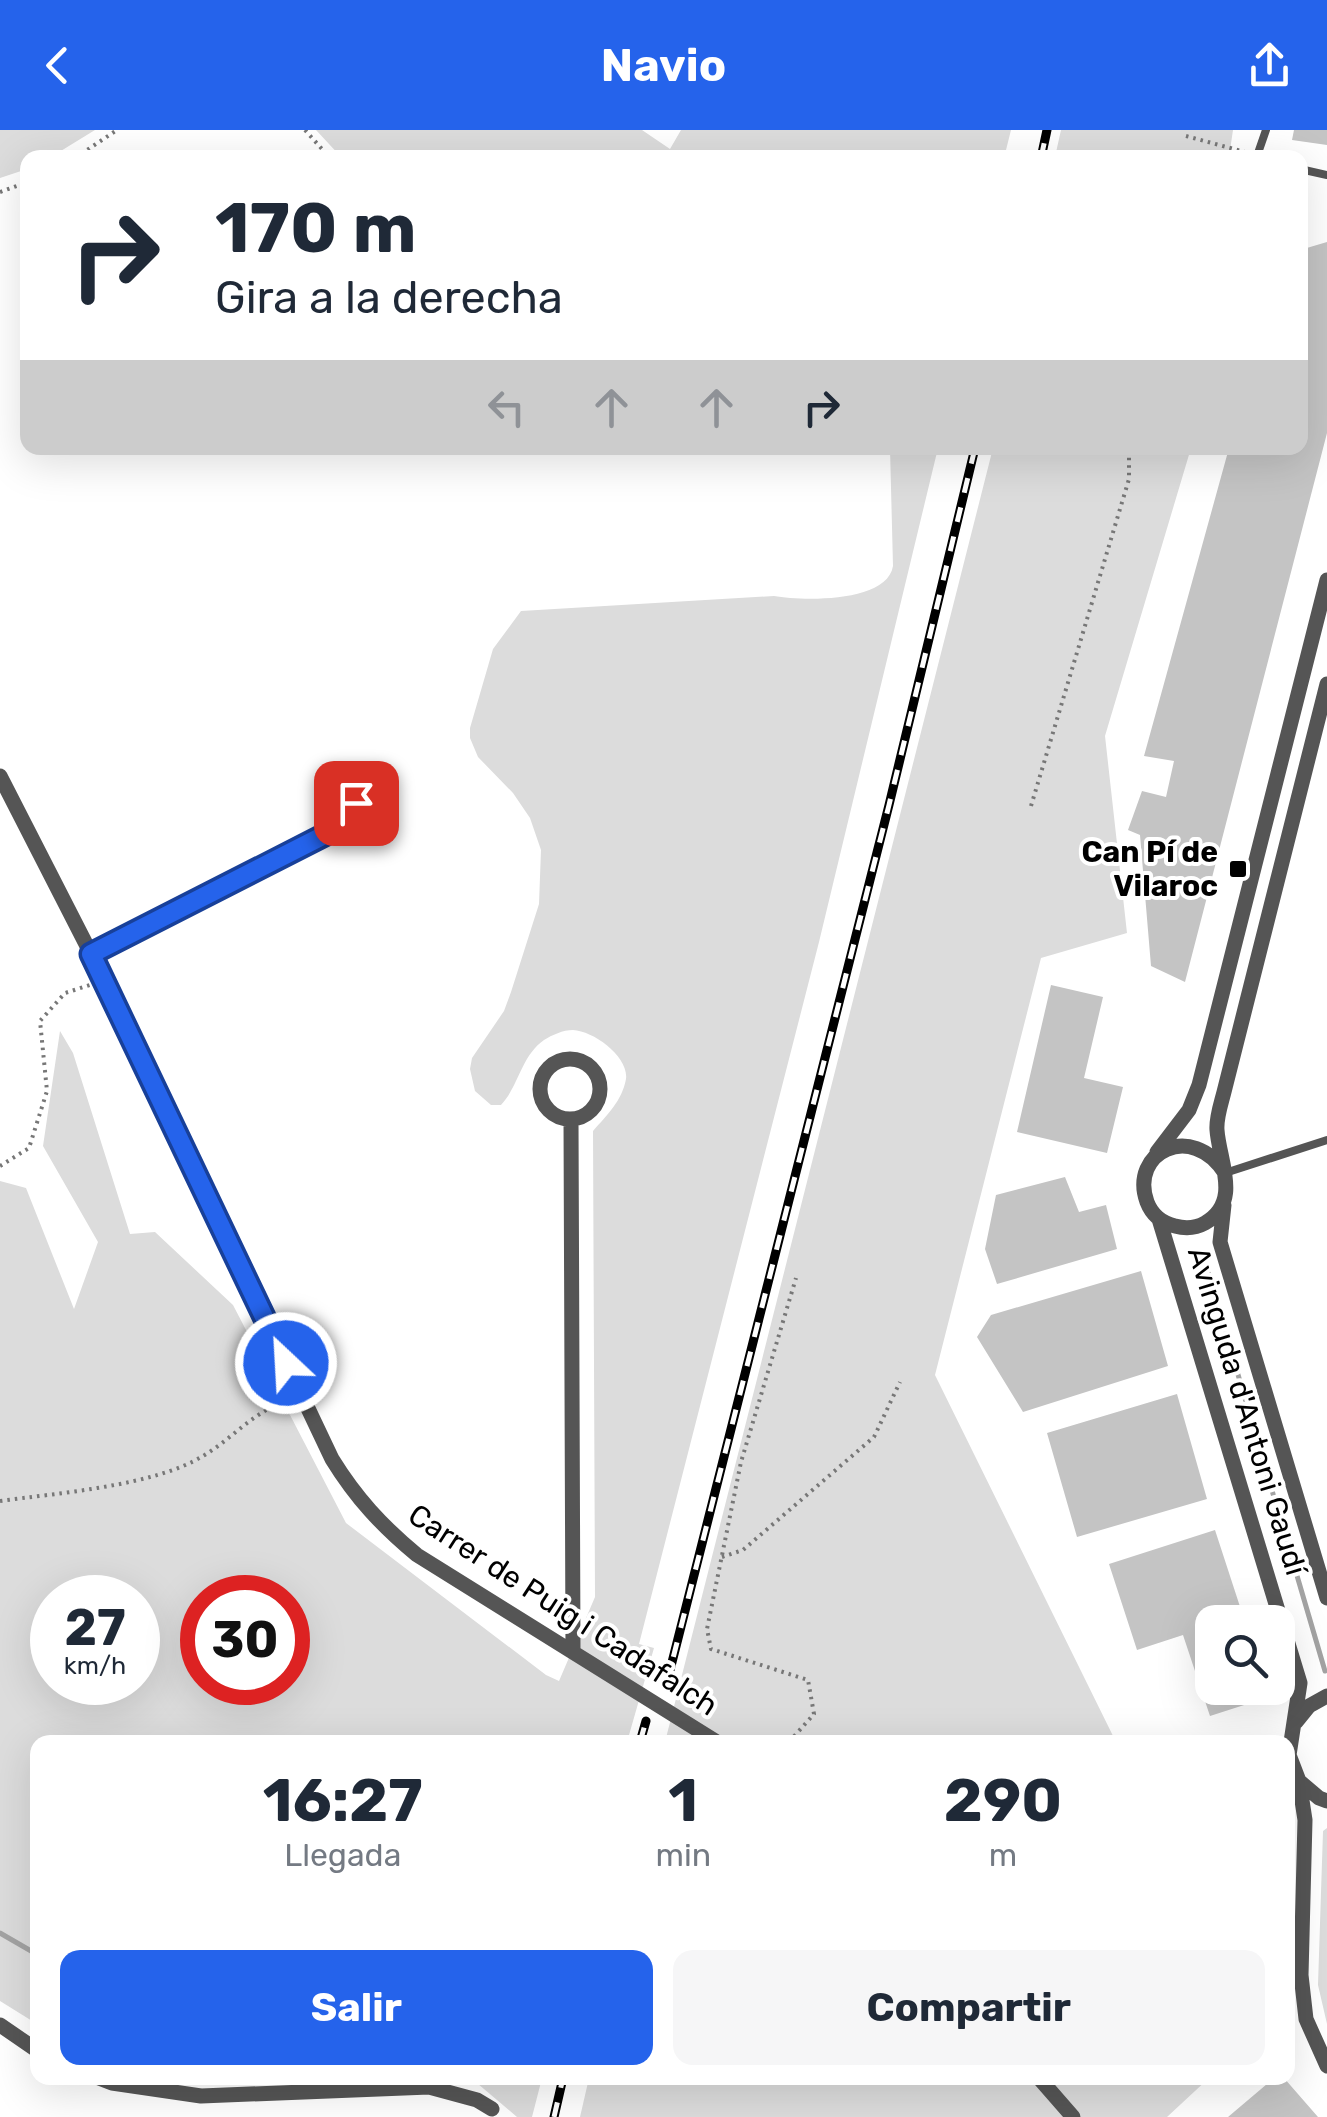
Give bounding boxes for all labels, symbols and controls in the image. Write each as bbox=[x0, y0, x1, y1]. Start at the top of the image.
icon: back bbox=[30, 38, 85, 93]
icon: share bbox=[1242, 38, 1297, 93]
text: Navio bbox=[601, 39, 726, 92]
text: 170 m bbox=[215, 187, 417, 270]
icon: right bbox=[50, 190, 180, 320]
text: Gira a la derecha bbox=[215, 271, 563, 324]
icon: left bbox=[479, 380, 534, 435]
icon: ahead bbox=[584, 380, 639, 435]
icon: ahead bbox=[689, 380, 744, 435]
icon: right bbox=[794, 380, 849, 435]
pin bbox=[314, 761, 399, 846]
icon: arrive bbox=[329, 776, 384, 831]
place label: Can Pí de Vilaroc bbox=[1082, 834, 1218, 904]
marker: Can Pí de Vilaroc bbox=[1227, 858, 1249, 880]
street label: Avinguda d'Antoni Gaudí bbox=[1180, 1243, 1315, 1581]
position arrow bbox=[234, 1311, 338, 1415]
street label: Carrer de Puig i Cadafalch bbox=[402, 1497, 724, 1723]
speed limit sign: 30 bbox=[180, 1575, 310, 1705]
text: 27 bbox=[64, 1598, 126, 1658]
map controls bbox=[1195, 1605, 1295, 1705]
button: search bbox=[1195, 1605, 1295, 1705]
text: km/h bbox=[64, 1651, 126, 1680]
text: 16:27 bbox=[263, 1765, 423, 1836]
text: 1 bbox=[668, 1765, 698, 1836]
text: 290 bbox=[944, 1765, 1062, 1836]
text: Llegada bbox=[284, 1836, 401, 1874]
text: min bbox=[655, 1836, 711, 1874]
text: m bbox=[989, 1836, 1017, 1874]
button: Salir bbox=[60, 1950, 653, 2065]
button: Compartir bbox=[673, 1950, 1265, 2065]

